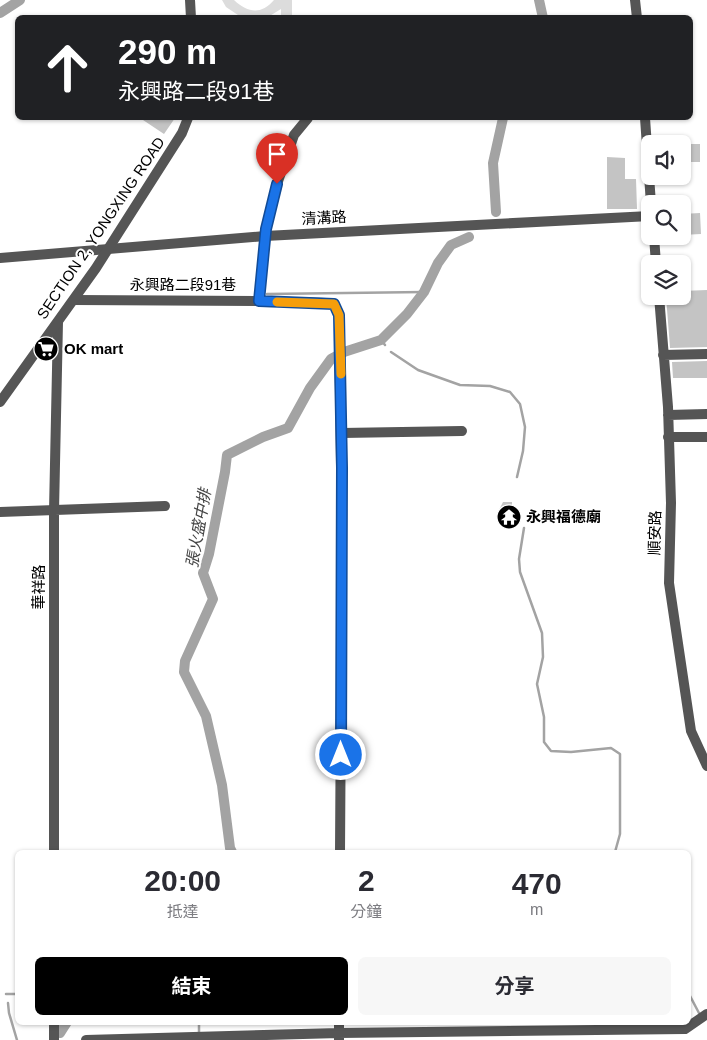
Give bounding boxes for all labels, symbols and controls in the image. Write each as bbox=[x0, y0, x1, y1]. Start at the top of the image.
text: 290 m bbox=[118, 32, 217, 71]
icon: ahead bbox=[35, 35, 100, 100]
text: 永興路二段91巷 bbox=[118, 79, 274, 104]
street label: SECTION 2, YONGXING ROAD bbox=[33, 133, 168, 322]
pin bbox=[256, 133, 298, 184]
map controls bbox=[641, 135, 691, 305]
button: sound bbox=[641, 135, 691, 185]
icon: arrive bbox=[263, 140, 291, 168]
button: search bbox=[641, 195, 691, 245]
street label: 清溝路 bbox=[301, 208, 347, 227]
button: layers bbox=[641, 255, 691, 305]
street label: 永興路二段91巷 bbox=[130, 276, 236, 293]
supermarket icon: OK mart bbox=[33, 336, 59, 362]
place label: OK mart bbox=[64, 340, 123, 357]
water label: 張火盛中排 bbox=[183, 485, 214, 569]
temple icon: 永興福德廟 bbox=[496, 504, 522, 530]
place label: 永興福德廟 bbox=[526, 508, 601, 525]
street label: 順安路 bbox=[646, 510, 663, 556]
street label: 華祥路 bbox=[30, 564, 47, 610]
position arrow bbox=[314, 728, 366, 780]
text: 20:00 bbox=[144, 864, 221, 897]
text: 2 bbox=[358, 864, 375, 897]
text: 470 bbox=[512, 867, 562, 900]
text: m bbox=[530, 901, 543, 918]
text: 抵達 bbox=[167, 903, 199, 920]
text: 分鐘 bbox=[350, 903, 382, 920]
button: 結束 bbox=[35, 957, 348, 1015]
button: 分享 bbox=[358, 957, 671, 1015]

